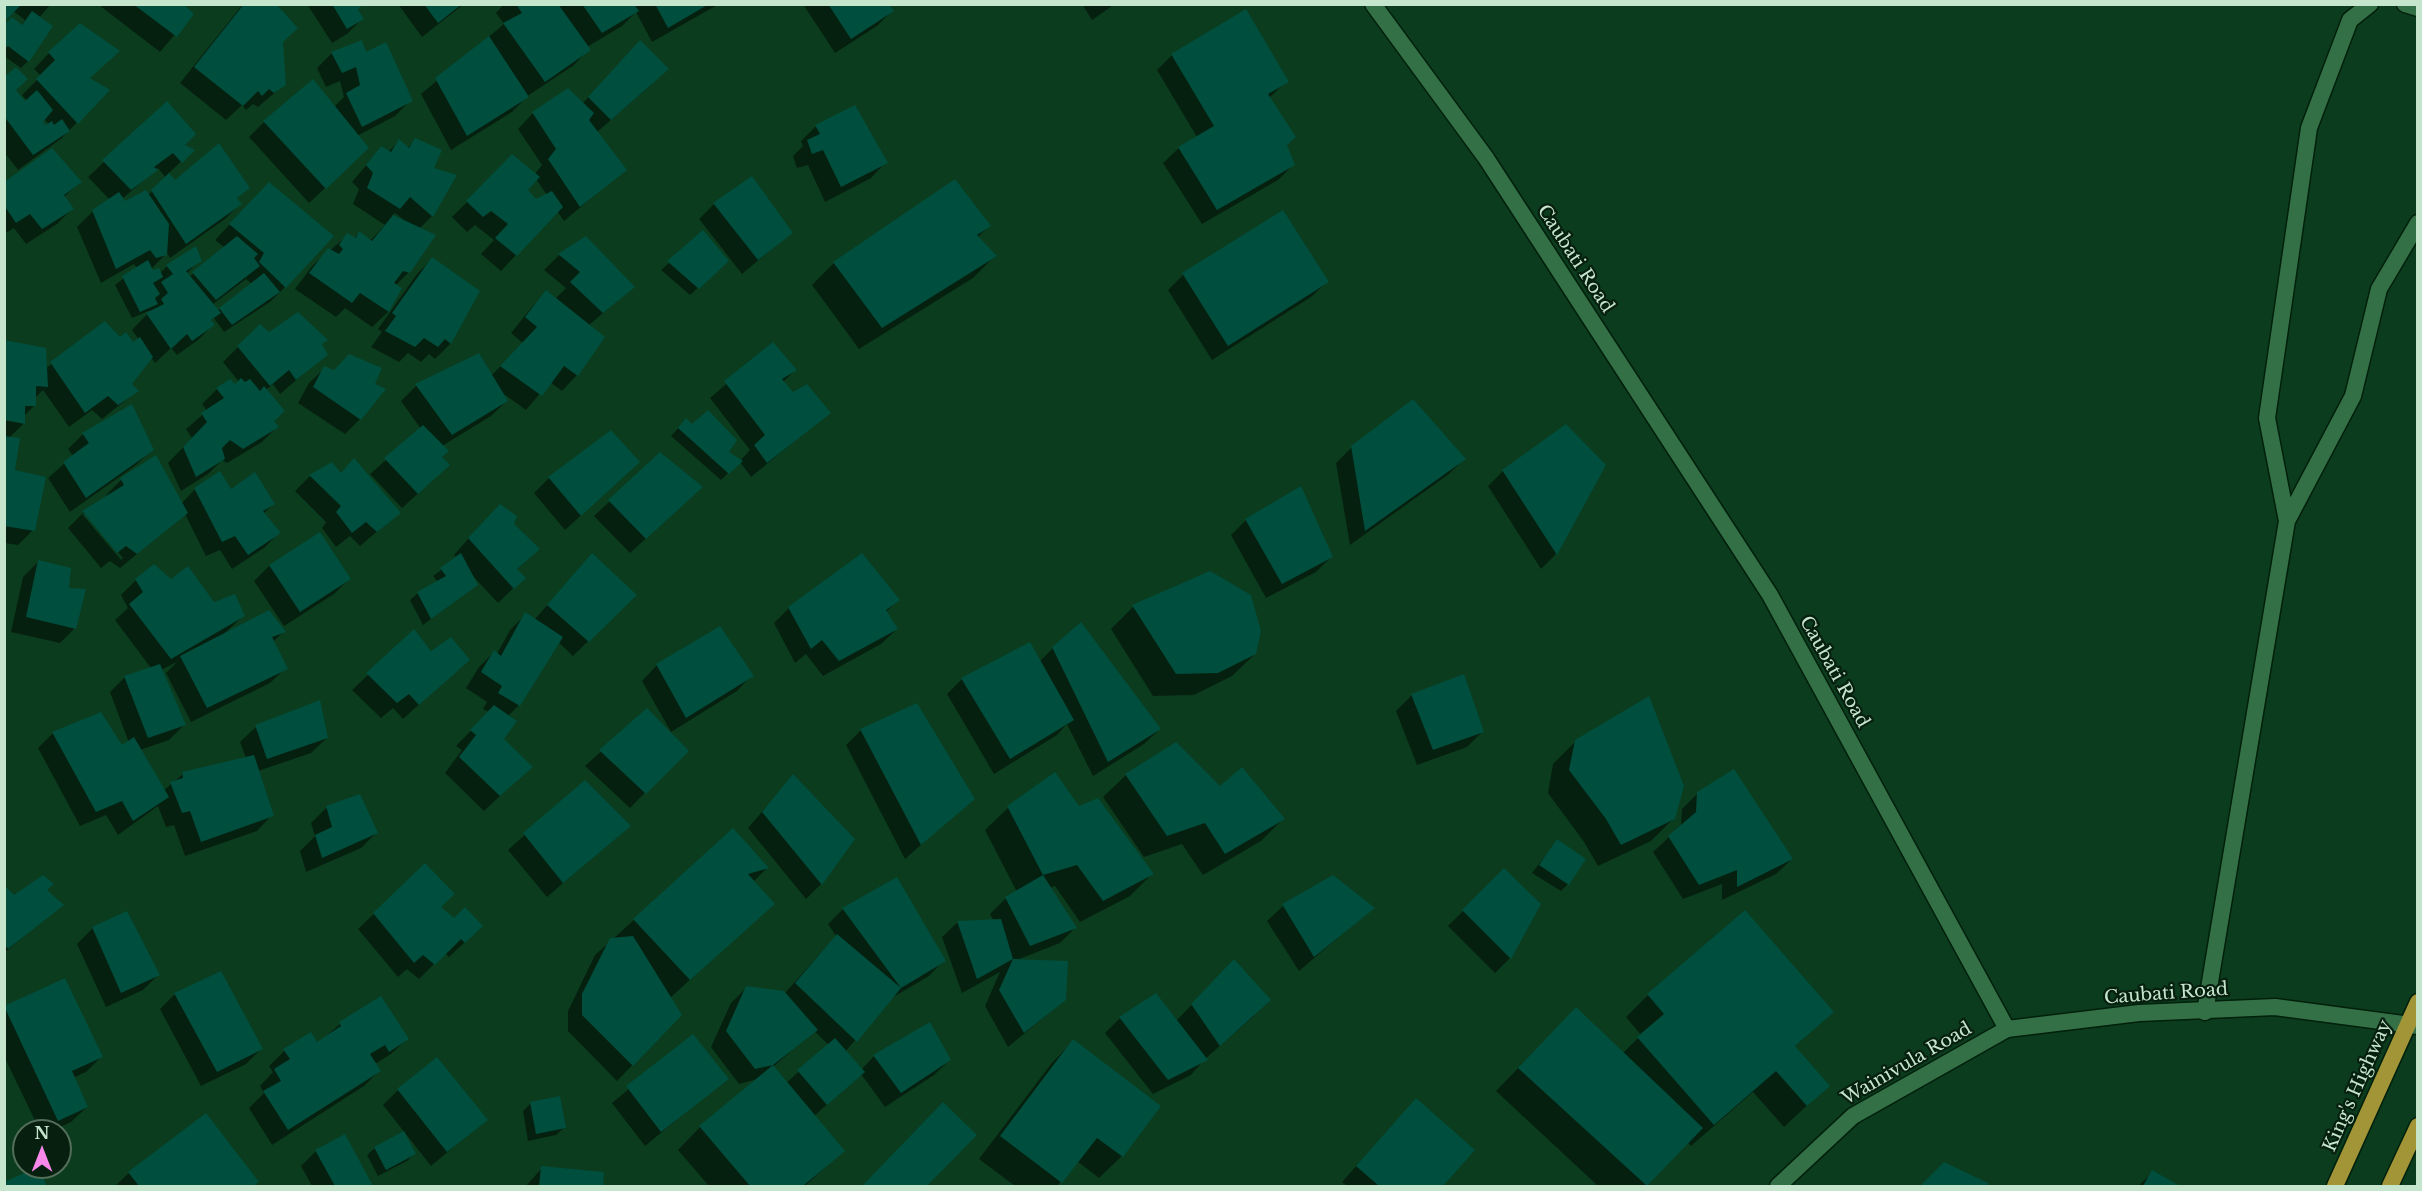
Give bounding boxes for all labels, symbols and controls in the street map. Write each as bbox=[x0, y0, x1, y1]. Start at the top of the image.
street label: Caubati Road bbox=[1532, 201, 1618, 317]
street label: Caubati Road bbox=[1794, 612, 1874, 732]
street label: Caubati Road bbox=[2103, 979, 2229, 1009]
street label: King's Highway bbox=[2319, 1017, 2397, 1155]
street label: Wainivula Road bbox=[1838, 1018, 1976, 1110]
north arrow bbox=[12, 1119, 72, 1179]
text: N bbox=[34, 1123, 50, 1143]

